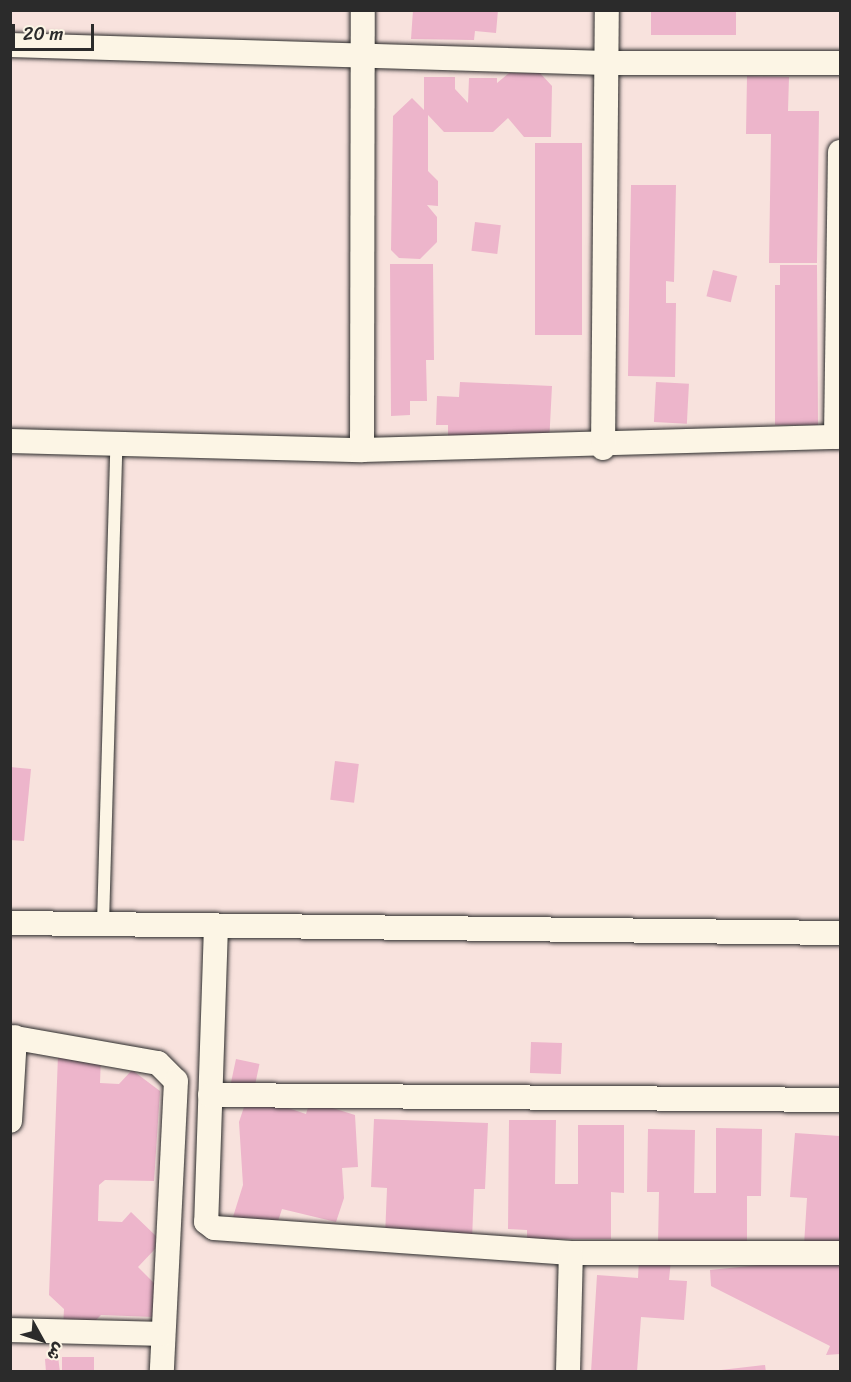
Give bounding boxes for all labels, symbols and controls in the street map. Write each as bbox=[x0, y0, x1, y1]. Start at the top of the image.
scale bar bbox=[15, 12, 98, 50]
text: 20 m bbox=[23, 18, 63, 50]
north arrow bbox=[12, 1310, 72, 1370]
text: ش bbox=[39, 1336, 73, 1368]

